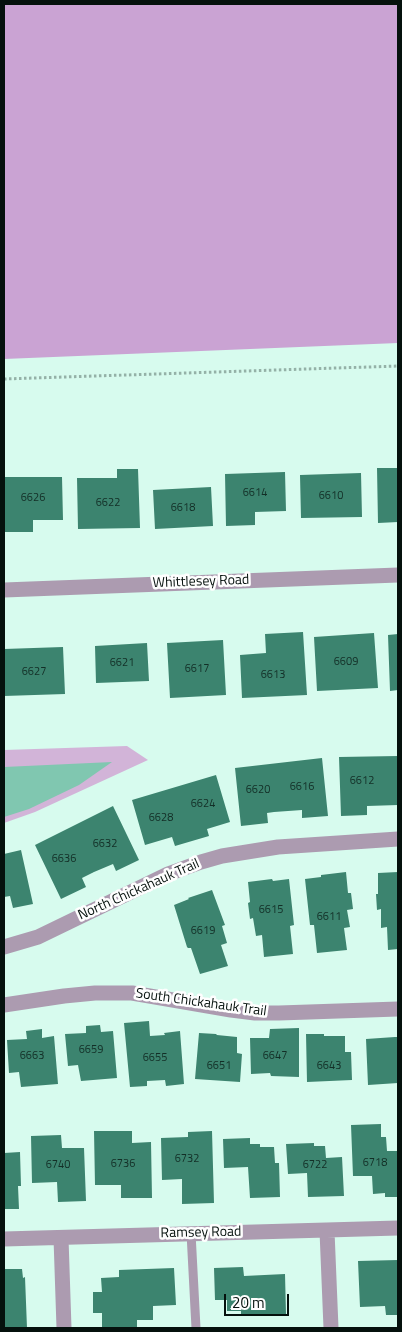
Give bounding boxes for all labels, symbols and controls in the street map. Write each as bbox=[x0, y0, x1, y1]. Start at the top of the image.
house number: 6614 bbox=[243, 486, 267, 500]
house number: 6610 bbox=[319, 489, 343, 503]
house number: 6626 bbox=[21, 491, 45, 505]
house number: 6622 bbox=[96, 496, 120, 510]
house number: 6618 bbox=[171, 501, 195, 515]
street label: Whittlesey Road bbox=[152, 572, 250, 592]
house number: 6609 bbox=[334, 655, 358, 669]
house number: 6621 bbox=[110, 656, 134, 670]
house number: 6617 bbox=[185, 662, 209, 676]
house number: 6627 bbox=[22, 665, 46, 679]
house number: 6613 bbox=[261, 668, 285, 682]
house number: 6612 bbox=[350, 774, 374, 788]
house number: 6616 bbox=[290, 780, 314, 794]
house number: 6620 bbox=[246, 783, 270, 797]
house number: 6624 bbox=[191, 797, 215, 811]
house number: 6628 bbox=[149, 811, 173, 825]
house number: 6632 bbox=[93, 837, 117, 851]
house number: 6636 bbox=[52, 852, 76, 866]
street label: North Chickahauk Trail bbox=[76, 856, 202, 924]
house number: 6615 bbox=[259, 903, 283, 917]
house number: 6611 bbox=[317, 910, 341, 924]
house number: 6619 bbox=[191, 924, 215, 938]
street label: South Chickahauk Trail bbox=[134, 985, 268, 1021]
house number: 6659 bbox=[79, 1043, 103, 1057]
house number: 6663 bbox=[20, 1049, 44, 1063]
house number: 6647 bbox=[263, 1049, 287, 1063]
house number: 6655 bbox=[143, 1051, 167, 1065]
house number: 6651 bbox=[207, 1059, 231, 1073]
house number: 6643 bbox=[317, 1059, 341, 1073]
house number: 6732 bbox=[175, 1152, 199, 1166]
house number: 6718 bbox=[363, 1156, 387, 1170]
house number: 6736 bbox=[111, 1157, 135, 1171]
house number: 6740 bbox=[46, 1158, 70, 1172]
house number: 6722 bbox=[303, 1158, 327, 1172]
street label: Ramsey Road bbox=[160, 1224, 242, 1242]
scale bar bbox=[227, 1284, 292, 1316]
text: 20 m bbox=[232, 1291, 265, 1314]

